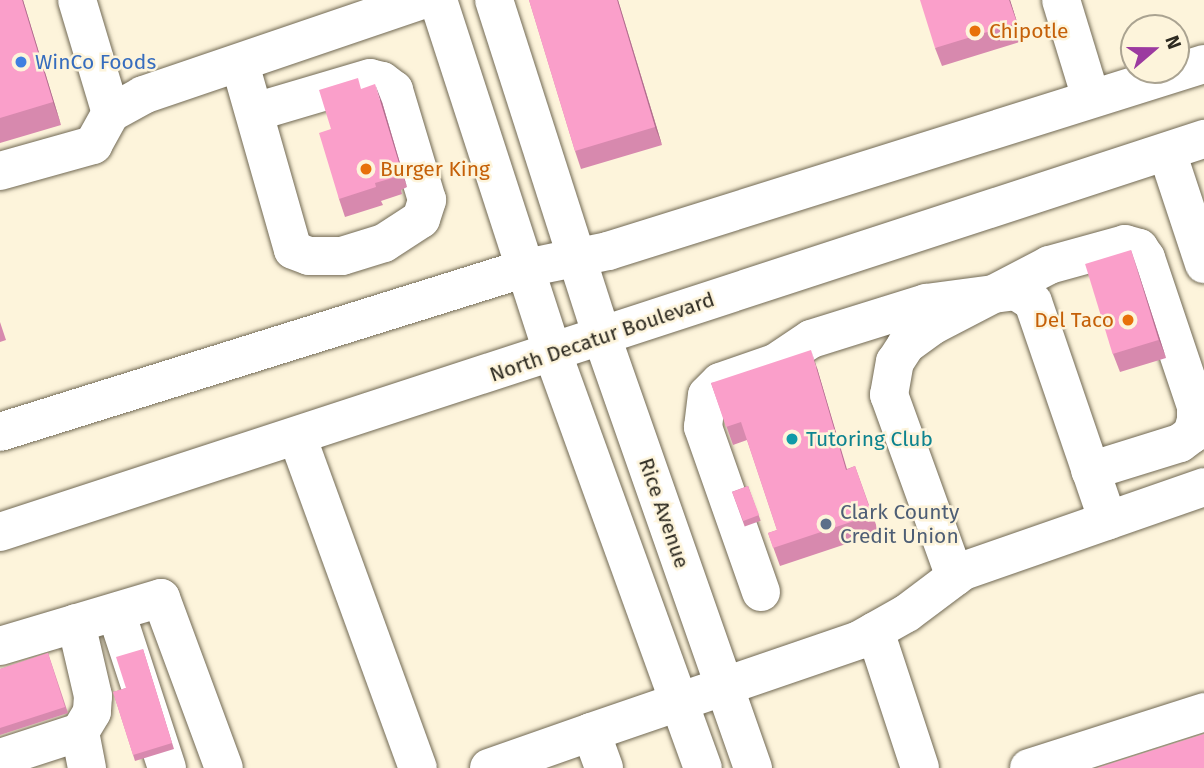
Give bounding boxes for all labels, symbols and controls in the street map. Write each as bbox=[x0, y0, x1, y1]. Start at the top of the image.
north arrow bbox=[1120, 14, 1190, 84]
place label: Chipotle bbox=[989, 18, 1068, 44]
marker: Chipotle bbox=[967, 23, 983, 39]
text: N bbox=[1160, 32, 1186, 52]
place label: WinCo Foods bbox=[35, 49, 156, 75]
marker: WinCo Foods bbox=[13, 54, 29, 70]
place label: Burger King bbox=[380, 156, 490, 182]
marker: Burger King bbox=[358, 161, 374, 177]
street label: North Decatur Boulevard bbox=[486, 287, 718, 387]
place label: Del Taco bbox=[1034, 307, 1114, 333]
marker: Del Taco bbox=[1120, 312, 1136, 328]
place label: Tutoring Club bbox=[806, 426, 933, 452]
marker: Tutoring Club bbox=[784, 431, 800, 447]
street label: Rice Avenue bbox=[633, 455, 695, 571]
place label: Clark County Credit Union bbox=[840, 499, 959, 549]
marker: Clark County Credit Union bbox=[818, 516, 834, 532]

